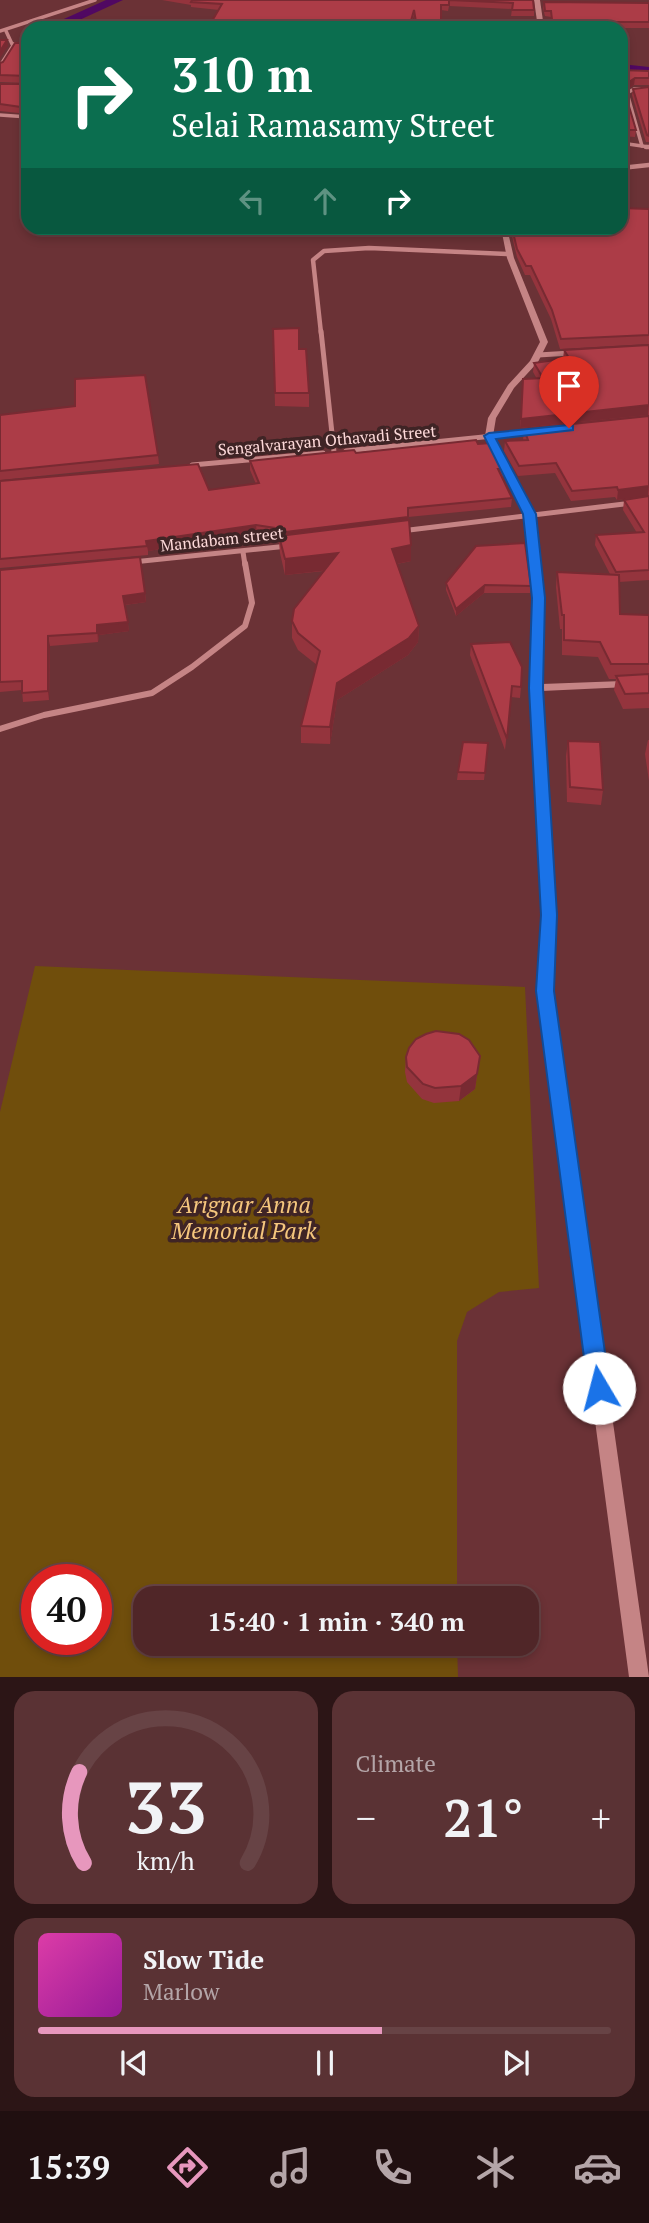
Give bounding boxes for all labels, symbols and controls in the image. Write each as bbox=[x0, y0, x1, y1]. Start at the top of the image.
text: 310 m bbox=[171, 41, 313, 106]
icon: right bbox=[56, 49, 147, 140]
text: Selai Ramasamy Street bbox=[171, 104, 495, 146]
icon: left bbox=[233, 182, 271, 220]
icon: ahead bbox=[306, 182, 344, 220]
icon: right bbox=[379, 182, 417, 220]
pin bbox=[539, 356, 599, 428]
icon: arrive bbox=[550, 367, 588, 405]
street label: Sengalvarayan Othavadi Street bbox=[217, 419, 437, 461]
street label: Mandabam street bbox=[159, 522, 285, 556]
park label: Arignar Anna Memorial Park bbox=[170, 1189, 318, 1246]
position arrow bbox=[562, 1351, 636, 1425]
speed limit sign: 40 bbox=[21, 1564, 112, 1655]
text: 15:40 · 1 min · 340 m bbox=[207, 1604, 465, 1638]
text: Climate bbox=[356, 1748, 436, 1779]
text: 33 bbox=[125, 1758, 207, 1855]
text: 21° bbox=[443, 1783, 523, 1852]
text: − bbox=[356, 1793, 376, 1843]
text: + bbox=[591, 1793, 611, 1843]
text: km/h bbox=[137, 1844, 195, 1877]
text: Slow Tide bbox=[143, 1942, 264, 1976]
text: Marlow bbox=[143, 1976, 220, 2007]
icon: previous bbox=[115, 2044, 153, 2082]
icon: pause bbox=[306, 2044, 344, 2082]
icon: next bbox=[497, 2044, 535, 2082]
icon: directions bbox=[163, 2143, 212, 2192]
icon: music bbox=[266, 2143, 315, 2192]
icon: phone bbox=[368, 2143, 417, 2192]
icon: climate bbox=[471, 2143, 520, 2192]
icon: car bbox=[573, 2143, 622, 2192]
text: 15:39 bbox=[27, 2146, 110, 2188]

